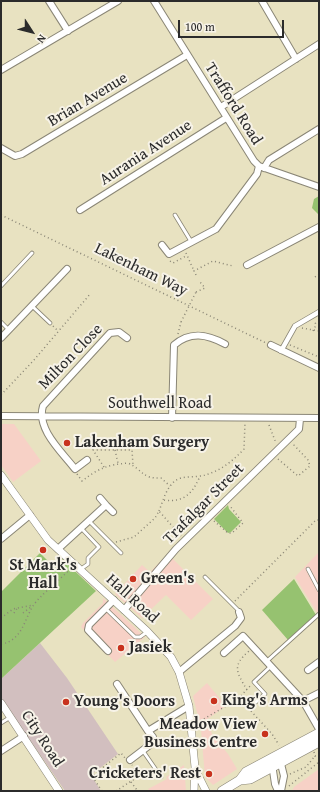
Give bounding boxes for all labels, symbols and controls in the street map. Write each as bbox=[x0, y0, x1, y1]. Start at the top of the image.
north arrow bbox=[12, 12, 52, 52]
scale bar bbox=[180, 12, 286, 38]
text: 100 m bbox=[185, 18, 215, 35]
text: N bbox=[33, 31, 50, 47]
street label: Trafford Road bbox=[200, 59, 266, 149]
street label: Brian Avenue bbox=[45, 69, 131, 131]
street label: Aurania Avenue bbox=[96, 116, 196, 190]
street label: Lakenham Way bbox=[91, 239, 191, 301]
street label: Milton Close bbox=[35, 320, 107, 394]
street label: Southwell Road bbox=[108, 394, 212, 414]
place label: Lakenham Surgery bbox=[75, 433, 209, 453]
marker: Lakenham Surgery bbox=[62, 438, 72, 448]
street label: Trafalgar Street bbox=[160, 460, 248, 548]
marker: St Mark's Hall bbox=[38, 545, 48, 555]
place label: St Mark's Hall bbox=[9, 556, 77, 594]
place label: Green's bbox=[141, 569, 194, 589]
street label: Hall Road bbox=[102, 570, 162, 628]
marker: Green's bbox=[128, 574, 138, 584]
place label: Jasiek bbox=[129, 638, 172, 658]
marker: Jasiek bbox=[116, 643, 126, 653]
place label: King's Arms bbox=[222, 691, 308, 711]
place label: Young's Doors bbox=[74, 692, 175, 712]
marker: King's Arms bbox=[209, 696, 219, 706]
marker: Young's Doors bbox=[61, 697, 71, 707]
street label: City Road bbox=[17, 707, 67, 771]
place label: Meadow View Business Centre bbox=[144, 715, 257, 753]
marker: Meadow View Business Centre bbox=[260, 729, 270, 739]
place label: Cricketers' Rest bbox=[89, 764, 201, 784]
marker: Cricketers' Rest bbox=[204, 769, 214, 779]

